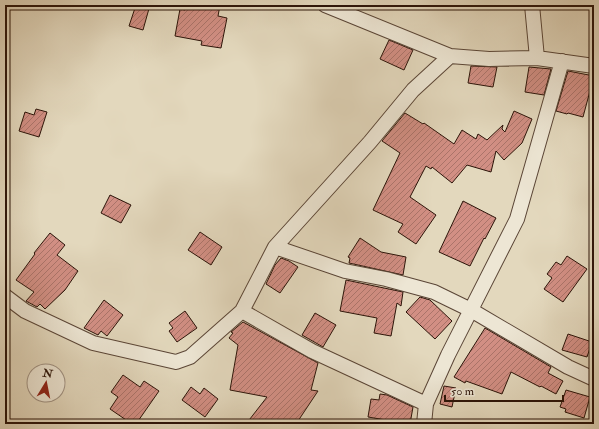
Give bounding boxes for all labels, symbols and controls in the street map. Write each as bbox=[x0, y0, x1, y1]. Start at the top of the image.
north arrow bbox=[26, 363, 66, 403]
text: N bbox=[41, 366, 55, 381]
scale bar bbox=[445, 377, 563, 403]
text: 50 m bbox=[451, 384, 475, 399]

